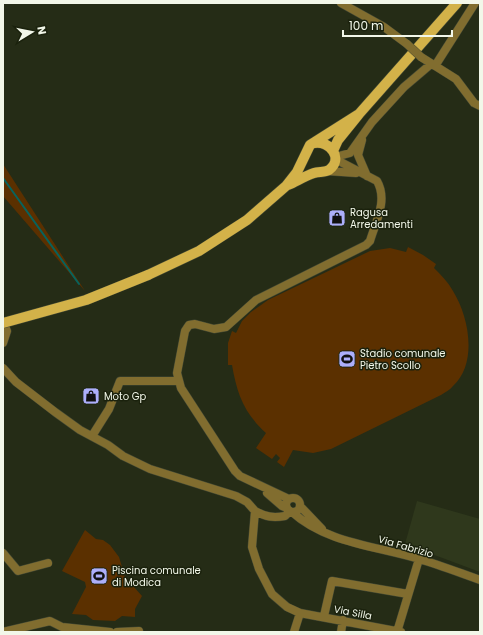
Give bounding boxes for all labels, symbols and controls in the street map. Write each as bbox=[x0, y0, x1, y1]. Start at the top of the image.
north arrow bbox=[12, 12, 52, 52]
scale bar bbox=[343, 12, 452, 38]
text: 100 m bbox=[349, 17, 383, 34]
text: N bbox=[33, 25, 50, 36]
place label: Ragusa Arredamenti bbox=[350, 205, 413, 232]
shop icon: Ragusa Arredamenti bbox=[327, 208, 347, 228]
place label: Stadio comunale Pietro Scollo bbox=[360, 346, 446, 373]
sports icon: Stadio comunale Pietro Scollo bbox=[337, 349, 357, 369]
shop icon: Moto Gp bbox=[81, 386, 101, 406]
place label: Moto Gp bbox=[104, 389, 146, 404]
street label: Via Fabrizio bbox=[376, 531, 435, 562]
place label: Piscina comunale di Modica bbox=[112, 563, 201, 590]
sports icon: Piscina comunale di Modica bbox=[89, 566, 109, 586]
street label: Via Silla bbox=[332, 601, 373, 624]

